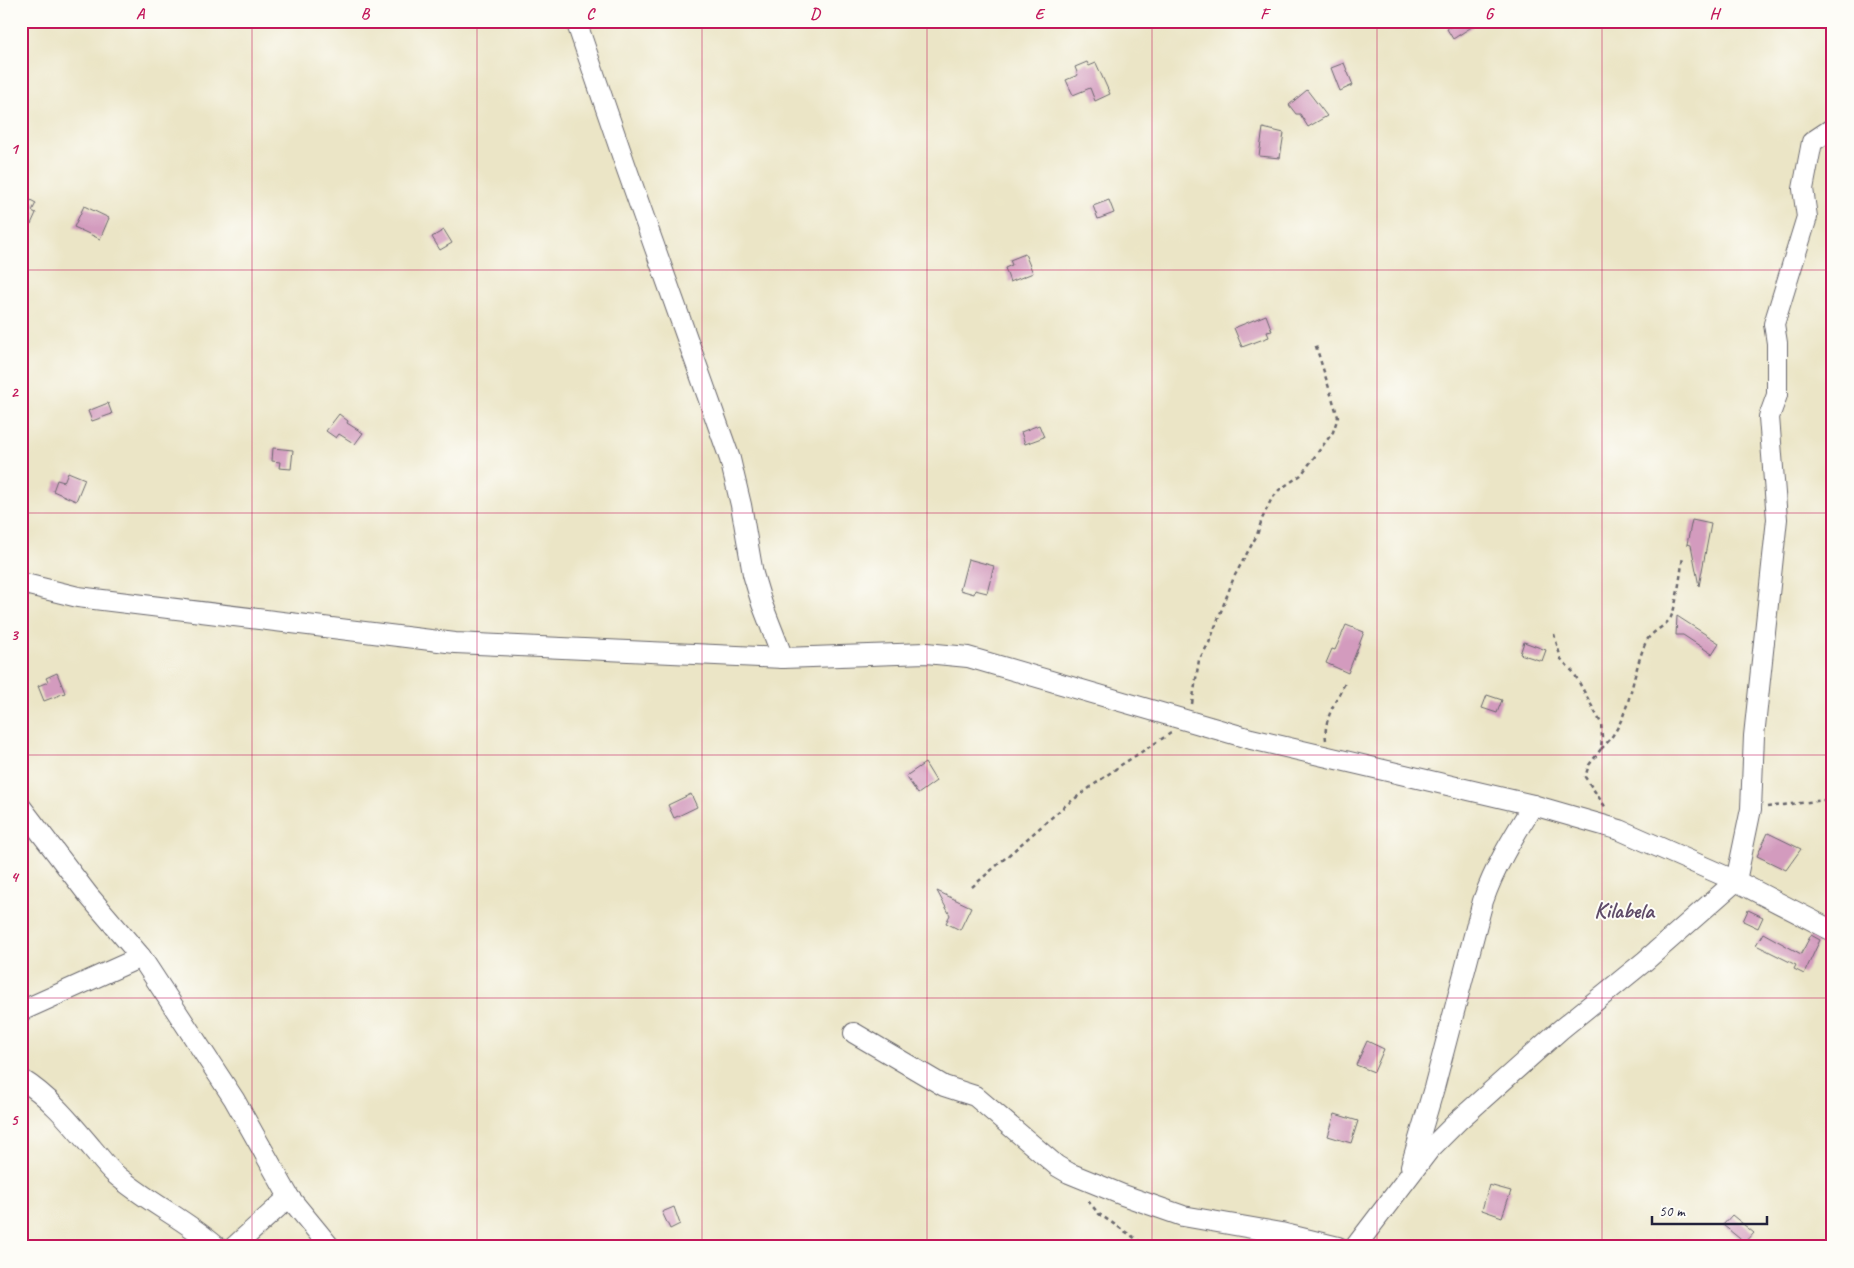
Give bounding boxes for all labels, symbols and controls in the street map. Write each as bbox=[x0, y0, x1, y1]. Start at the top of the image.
text: A bbox=[136, 4, 146, 24]
text: B bbox=[361, 4, 371, 24]
text: C bbox=[586, 4, 596, 24]
text: D bbox=[810, 4, 821, 24]
text: E bbox=[1035, 4, 1046, 24]
text: F bbox=[1260, 4, 1271, 24]
text: G bbox=[1485, 4, 1495, 24]
text: H bbox=[1709, 4, 1721, 24]
text: 1 bbox=[10, 139, 19, 159]
text: 2 bbox=[10, 382, 19, 402]
text: 3 bbox=[10, 625, 19, 645]
text: 4 bbox=[10, 867, 19, 887]
district label: Kilabela bbox=[1594, 897, 1656, 925]
text: 5 bbox=[11, 1110, 20, 1130]
scale bar bbox=[1652, 1193, 1766, 1225]
text: 50 m bbox=[1659, 1202, 1686, 1221]

